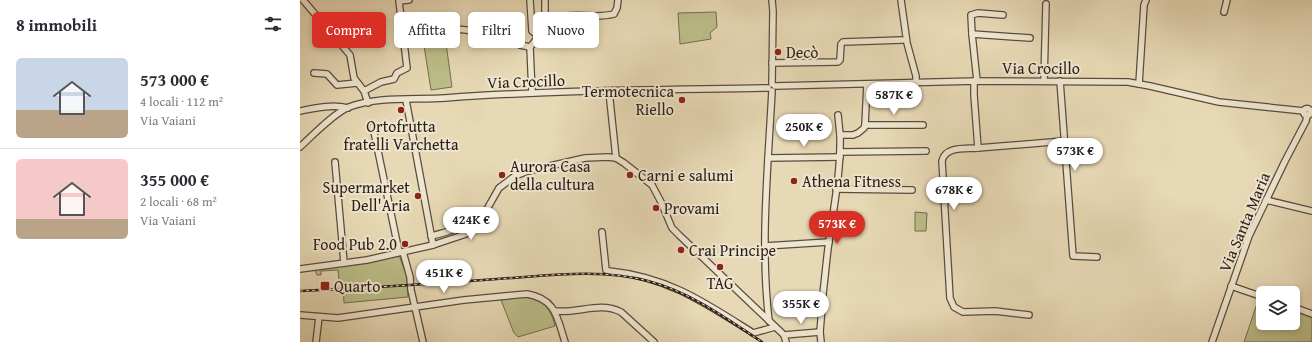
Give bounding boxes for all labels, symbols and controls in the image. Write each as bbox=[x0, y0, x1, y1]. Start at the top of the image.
text: 8 immobili bbox=[16, 12, 97, 37]
chip: Compra bbox=[312, 12, 386, 48]
chip: Affitta bbox=[394, 12, 460, 48]
chip: Filtri bbox=[468, 12, 525, 48]
chip: Nuovo bbox=[533, 12, 599, 48]
icon: filters bbox=[262, 13, 284, 35]
place label: Decò bbox=[786, 40, 818, 64]
marker: Decò bbox=[773, 47, 783, 57]
street label: Via Crocillo bbox=[1002, 56, 1080, 80]
text: 573 000 € bbox=[140, 67, 209, 92]
street label: Via Crocillo bbox=[487, 68, 565, 94]
icon: home bbox=[48, 74, 96, 122]
place label: Termotecnica Riello bbox=[582, 79, 674, 121]
pin: 587K € bbox=[861, 82, 927, 116]
text: 587K € bbox=[875, 85, 913, 104]
text: 4 locali · 112 m² bbox=[140, 92, 223, 111]
marker: Termotecnica Riello bbox=[677, 95, 687, 105]
marker: Ortofrutta fratelli Varchetta bbox=[396, 105, 406, 115]
text: Via Vaiani bbox=[140, 111, 196, 130]
place label: Ortofrutta fratelli Varchetta bbox=[344, 114, 459, 156]
pin: 250K € bbox=[771, 114, 837, 148]
text: 250K € bbox=[785, 117, 823, 136]
pin: 573K € bbox=[1042, 138, 1108, 172]
text: 573K € bbox=[1056, 141, 1094, 160]
place label: Aurora Casa della cultura bbox=[510, 154, 595, 196]
place label: Carni e salumi bbox=[638, 163, 734, 187]
text: 355 000 € bbox=[140, 167, 209, 192]
street label: Via Santa Maria bbox=[1212, 168, 1276, 276]
place label: Athena Fitness bbox=[802, 169, 901, 193]
marker: Aurora Casa della cultura bbox=[497, 170, 507, 180]
marker: Carni e salumi bbox=[625, 170, 635, 180]
icon: home bbox=[48, 175, 96, 223]
place label: Supermarket Dell'Aria bbox=[323, 175, 410, 217]
marker: Athena Fitness bbox=[789, 176, 799, 186]
pin: 678K € bbox=[921, 177, 987, 211]
text: 678K € bbox=[935, 180, 973, 199]
marker: Supermarket Dell'Aria bbox=[413, 191, 423, 201]
text: 2 locali · 68 m² bbox=[140, 192, 217, 211]
place label: Provami bbox=[664, 196, 720, 220]
marker: Provami bbox=[651, 203, 661, 213]
pin: 424K € bbox=[438, 207, 504, 241]
text: 424K € bbox=[452, 210, 490, 229]
text: Via Vaiani bbox=[140, 211, 196, 230]
pin: 573K € bbox=[804, 211, 870, 245]
text: 573K € bbox=[818, 214, 856, 233]
place label: Food Pub 2.0 bbox=[313, 232, 397, 256]
place label: Crai Principe bbox=[689, 238, 776, 262]
marker: Food Pub 2.0 bbox=[400, 239, 410, 249]
marker: Crai Principe bbox=[676, 245, 686, 255]
pin: 451K € bbox=[411, 260, 477, 294]
marker: TAG bbox=[715, 262, 725, 272]
text: 451K € bbox=[425, 263, 463, 282]
place label: TAG bbox=[707, 271, 734, 295]
place label: Quarto bbox=[334, 274, 380, 298]
marker: Quarto bbox=[319, 280, 331, 292]
map controls bbox=[1256, 286, 1300, 330]
button: layers bbox=[1256, 286, 1300, 330]
pin: 355K € bbox=[768, 291, 834, 325]
text: 355K € bbox=[782, 294, 820, 313]

